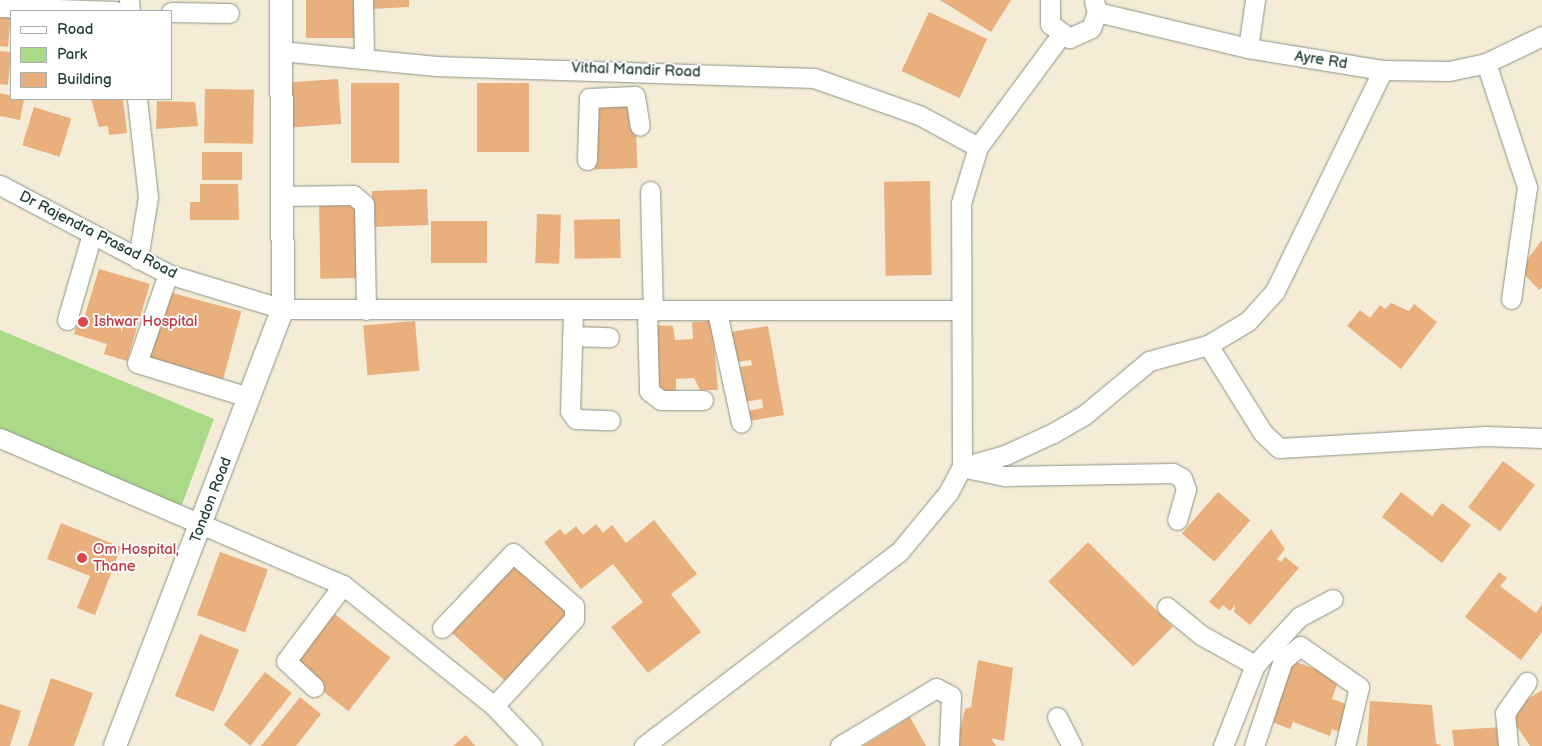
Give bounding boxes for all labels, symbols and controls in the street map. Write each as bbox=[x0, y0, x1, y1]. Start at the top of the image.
legend bbox=[10, 10, 172, 100]
text: Road bbox=[57, 20, 93, 39]
text: Park bbox=[57, 45, 87, 64]
street label: Ayre Rd bbox=[1293, 47, 1349, 73]
street label: Vithal Mandir Road bbox=[571, 59, 701, 81]
text: Building bbox=[57, 70, 112, 89]
street label: Dr Rajendra Prasad Road bbox=[16, 187, 180, 283]
place label: Ishwar Hospital bbox=[94, 313, 197, 331]
marker: Ishwar Hospital bbox=[76, 315, 90, 329]
street label: Tondon Road bbox=[186, 455, 236, 545]
place label: Om Hospital, Thane bbox=[93, 540, 179, 575]
marker: Om Hospital, Thane bbox=[75, 551, 89, 565]

